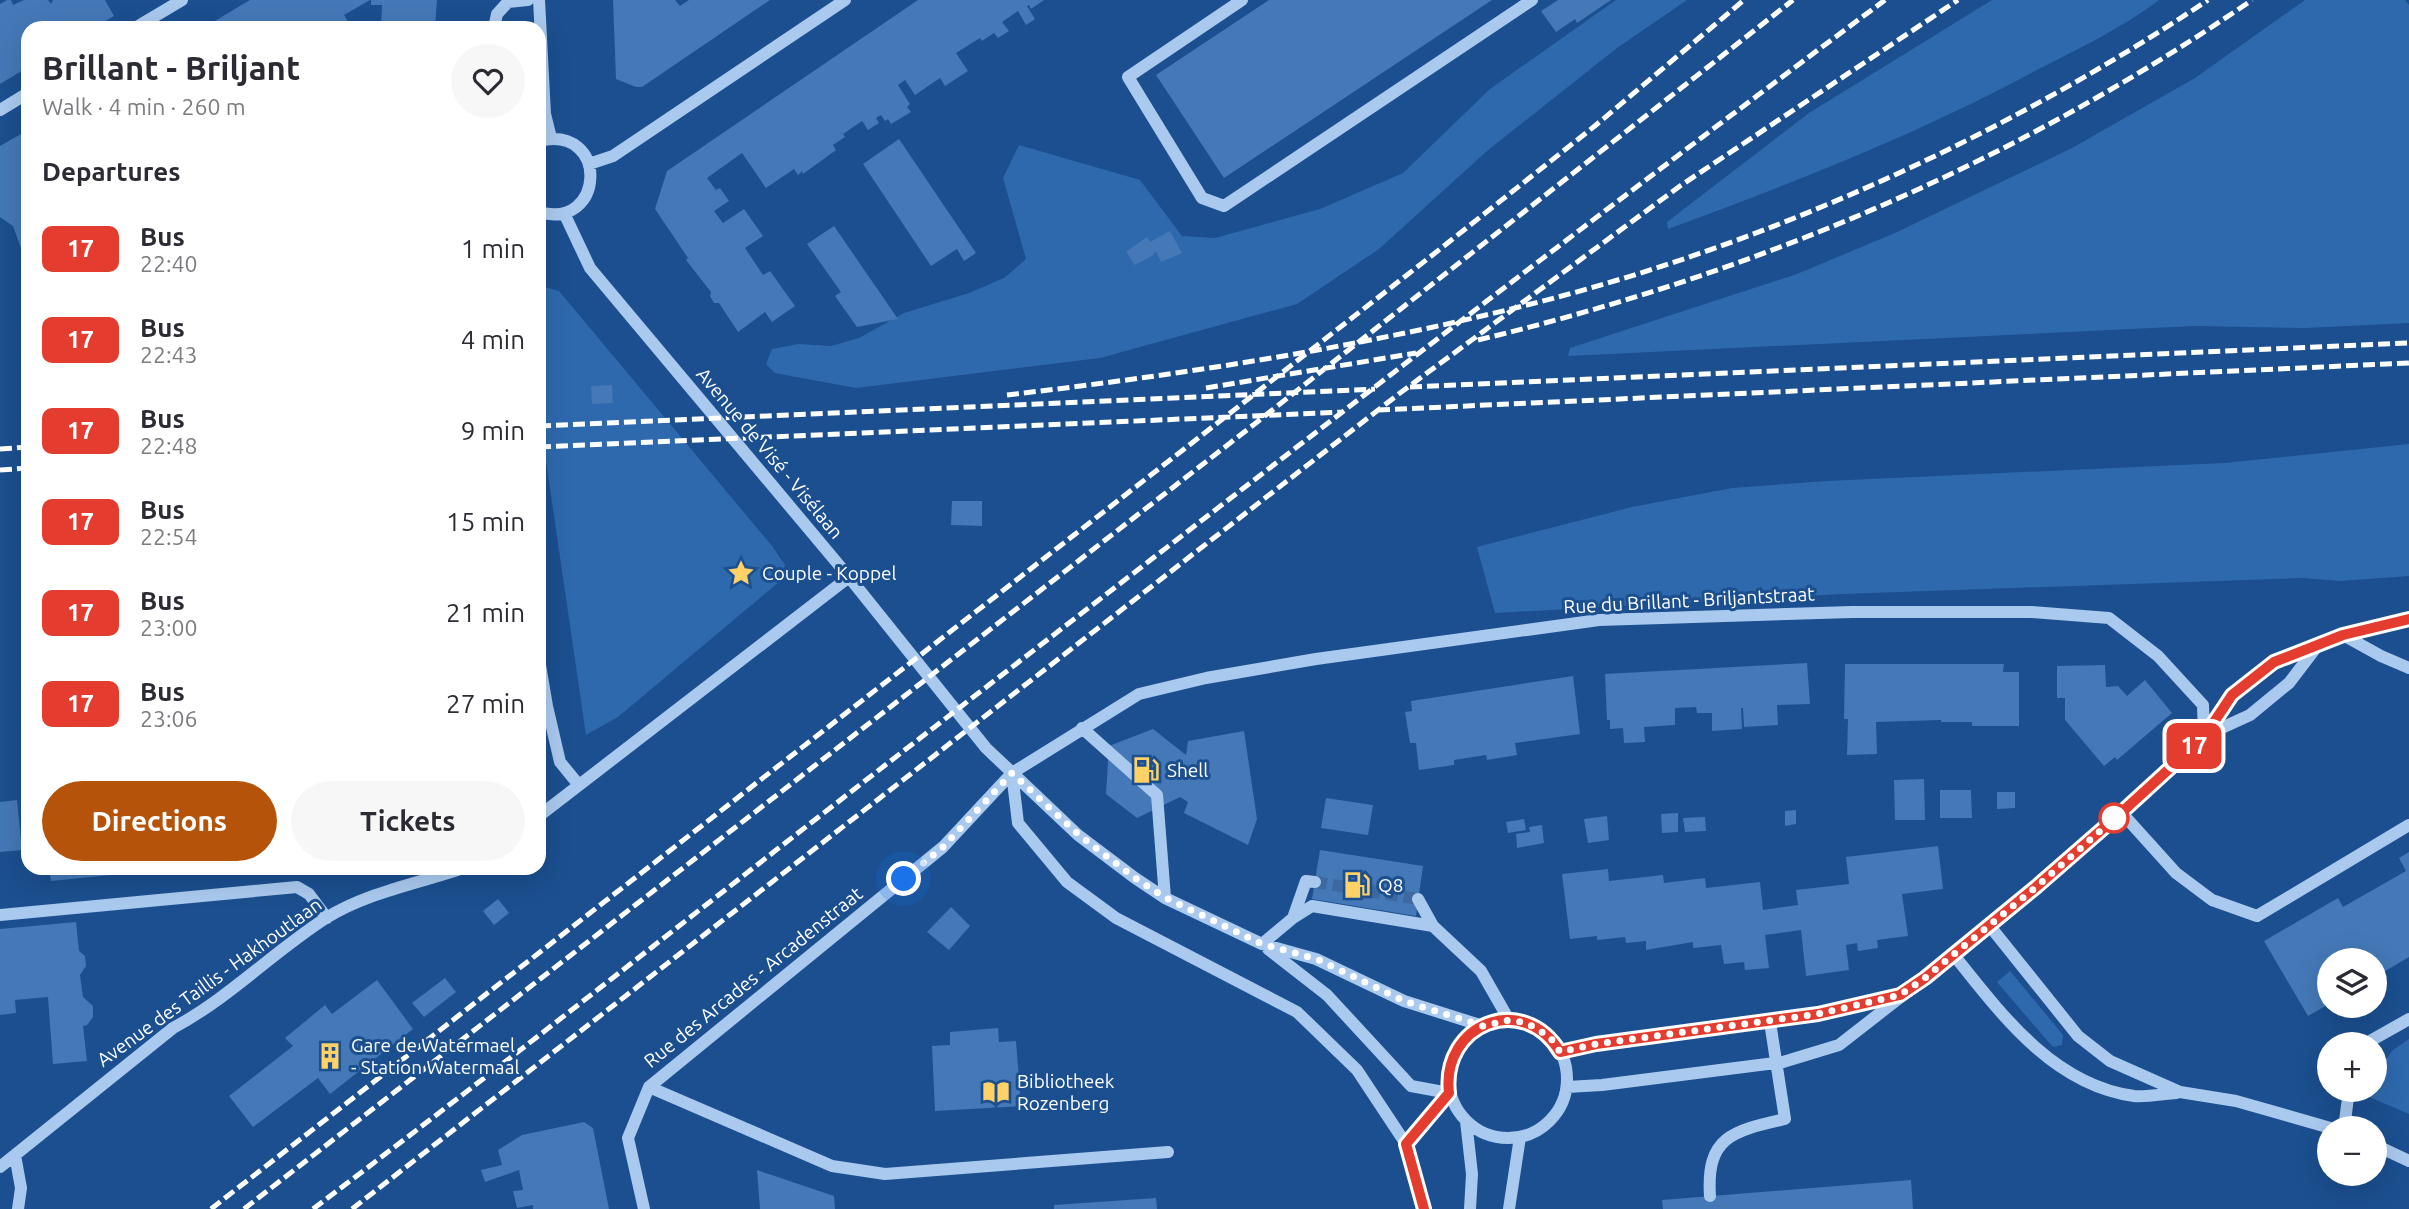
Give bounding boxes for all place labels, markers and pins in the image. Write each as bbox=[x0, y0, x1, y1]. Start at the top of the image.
place icon: Couple - Koppel bbox=[726, 558, 756, 588]
place label: Couple - Koppel bbox=[762, 562, 897, 584]
fuel station icon: Shell bbox=[1131, 755, 1161, 785]
place label: Shell bbox=[1167, 759, 1208, 781]
unlabelled marker bbox=[2099, 803, 2129, 833]
fuel station icon: Q8 bbox=[1342, 870, 1372, 900]
place label: Q8 bbox=[1378, 874, 1403, 896]
place label: Gare de Watermael - Station Watermaal bbox=[351, 1034, 519, 1078]
building icon: Gare de Watermael - Station Watermaal bbox=[315, 1041, 345, 1071]
place label: Bibliotheek Rozenberg bbox=[1017, 1070, 1115, 1114]
library icon: Bibliotheek Rozenberg bbox=[981, 1077, 1011, 1107]

